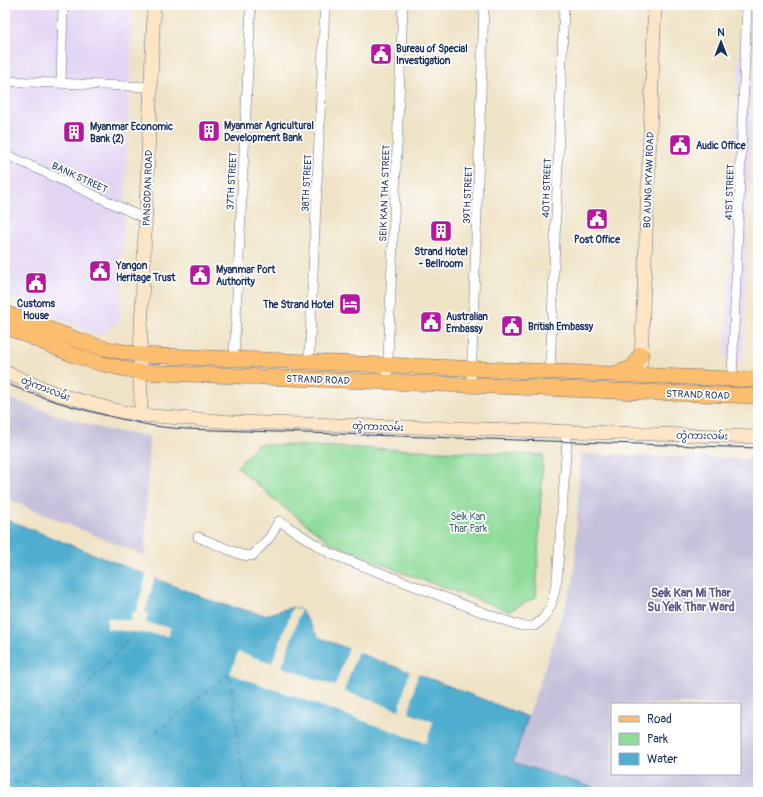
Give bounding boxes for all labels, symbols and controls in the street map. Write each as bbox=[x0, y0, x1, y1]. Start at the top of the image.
north arrow bbox=[701, 22, 741, 62]
text: N bbox=[717, 26, 725, 39]
public building icon: Bureau of Special Investigation bbox=[368, 41, 394, 67]
place label: Bureau of Special Investigation bbox=[396, 43, 468, 67]
building icon: Myanmar Agricultural Development Bank bbox=[196, 118, 222, 144]
building icon: Myanmar Economic Bank (2) bbox=[61, 119, 87, 145]
place label: Myanmar Agricultural Development Bank bbox=[224, 120, 314, 144]
place label: Myanmar Economic Bank (2) bbox=[90, 121, 173, 145]
street label: BO AUNG KYAW ROAD bbox=[641, 132, 657, 228]
public building icon: Audic Office bbox=[667, 132, 693, 158]
place label: Audic Office bbox=[696, 140, 747, 152]
street label: SEIK KAN THA STREET bbox=[377, 144, 393, 242]
street label: PANSODAN ROAD bbox=[141, 150, 155, 226]
street label: 37TH STREET bbox=[224, 151, 240, 210]
street label: 38TH STREET bbox=[299, 153, 315, 212]
street label: 40TH STREET bbox=[540, 158, 554, 218]
street label: BANK STREET bbox=[50, 160, 110, 196]
street label: 41ST STREET bbox=[723, 163, 737, 220]
street label: 39TH STREET bbox=[461, 165, 475, 224]
public building icon: Post Office bbox=[584, 206, 610, 232]
building icon: Strand Hotel - Bellroom bbox=[428, 218, 454, 244]
place label: Post Office bbox=[574, 234, 621, 246]
place label: Strand Hotel - Bellroom bbox=[414, 246, 468, 270]
public building icon: Yangon Heritage Trust bbox=[87, 258, 113, 284]
place label: Yangon Heritage Trust bbox=[115, 260, 176, 284]
public building icon: Myanmar Port Authority bbox=[187, 262, 213, 288]
place label: Myanmar Port Authority bbox=[216, 264, 276, 288]
public building icon: Customs House bbox=[23, 270, 49, 296]
hotel icon: The Strand Hotel bbox=[337, 291, 363, 317]
place label: Customs House bbox=[17, 298, 56, 322]
place label: The Strand Hotel bbox=[262, 299, 334, 311]
public building icon: Australian Embassy bbox=[418, 309, 444, 335]
place label: Australian Embassy bbox=[446, 311, 488, 335]
public building icon: British Embassy bbox=[499, 313, 525, 339]
place label: British Embassy bbox=[528, 321, 594, 333]
street label: တွဲကားလမ်း bbox=[19, 372, 73, 406]
street label: STRAND ROAD bbox=[286, 373, 350, 387]
street label: STRAND ROAD bbox=[666, 388, 730, 402]
street label: တွဲကားလမ်း bbox=[352, 418, 404, 436]
street label: တွဲကားလမ်း bbox=[676, 428, 728, 444]
park label: Seik Kan Thar Park bbox=[449, 511, 488, 535]
district label: Seik Kan Mi Thar Su Yeik Thar Ward bbox=[647, 586, 735, 615]
legend bbox=[611, 703, 741, 775]
text: Road bbox=[647, 712, 672, 727]
text: Park bbox=[647, 732, 668, 747]
text: Water bbox=[647, 752, 678, 767]

